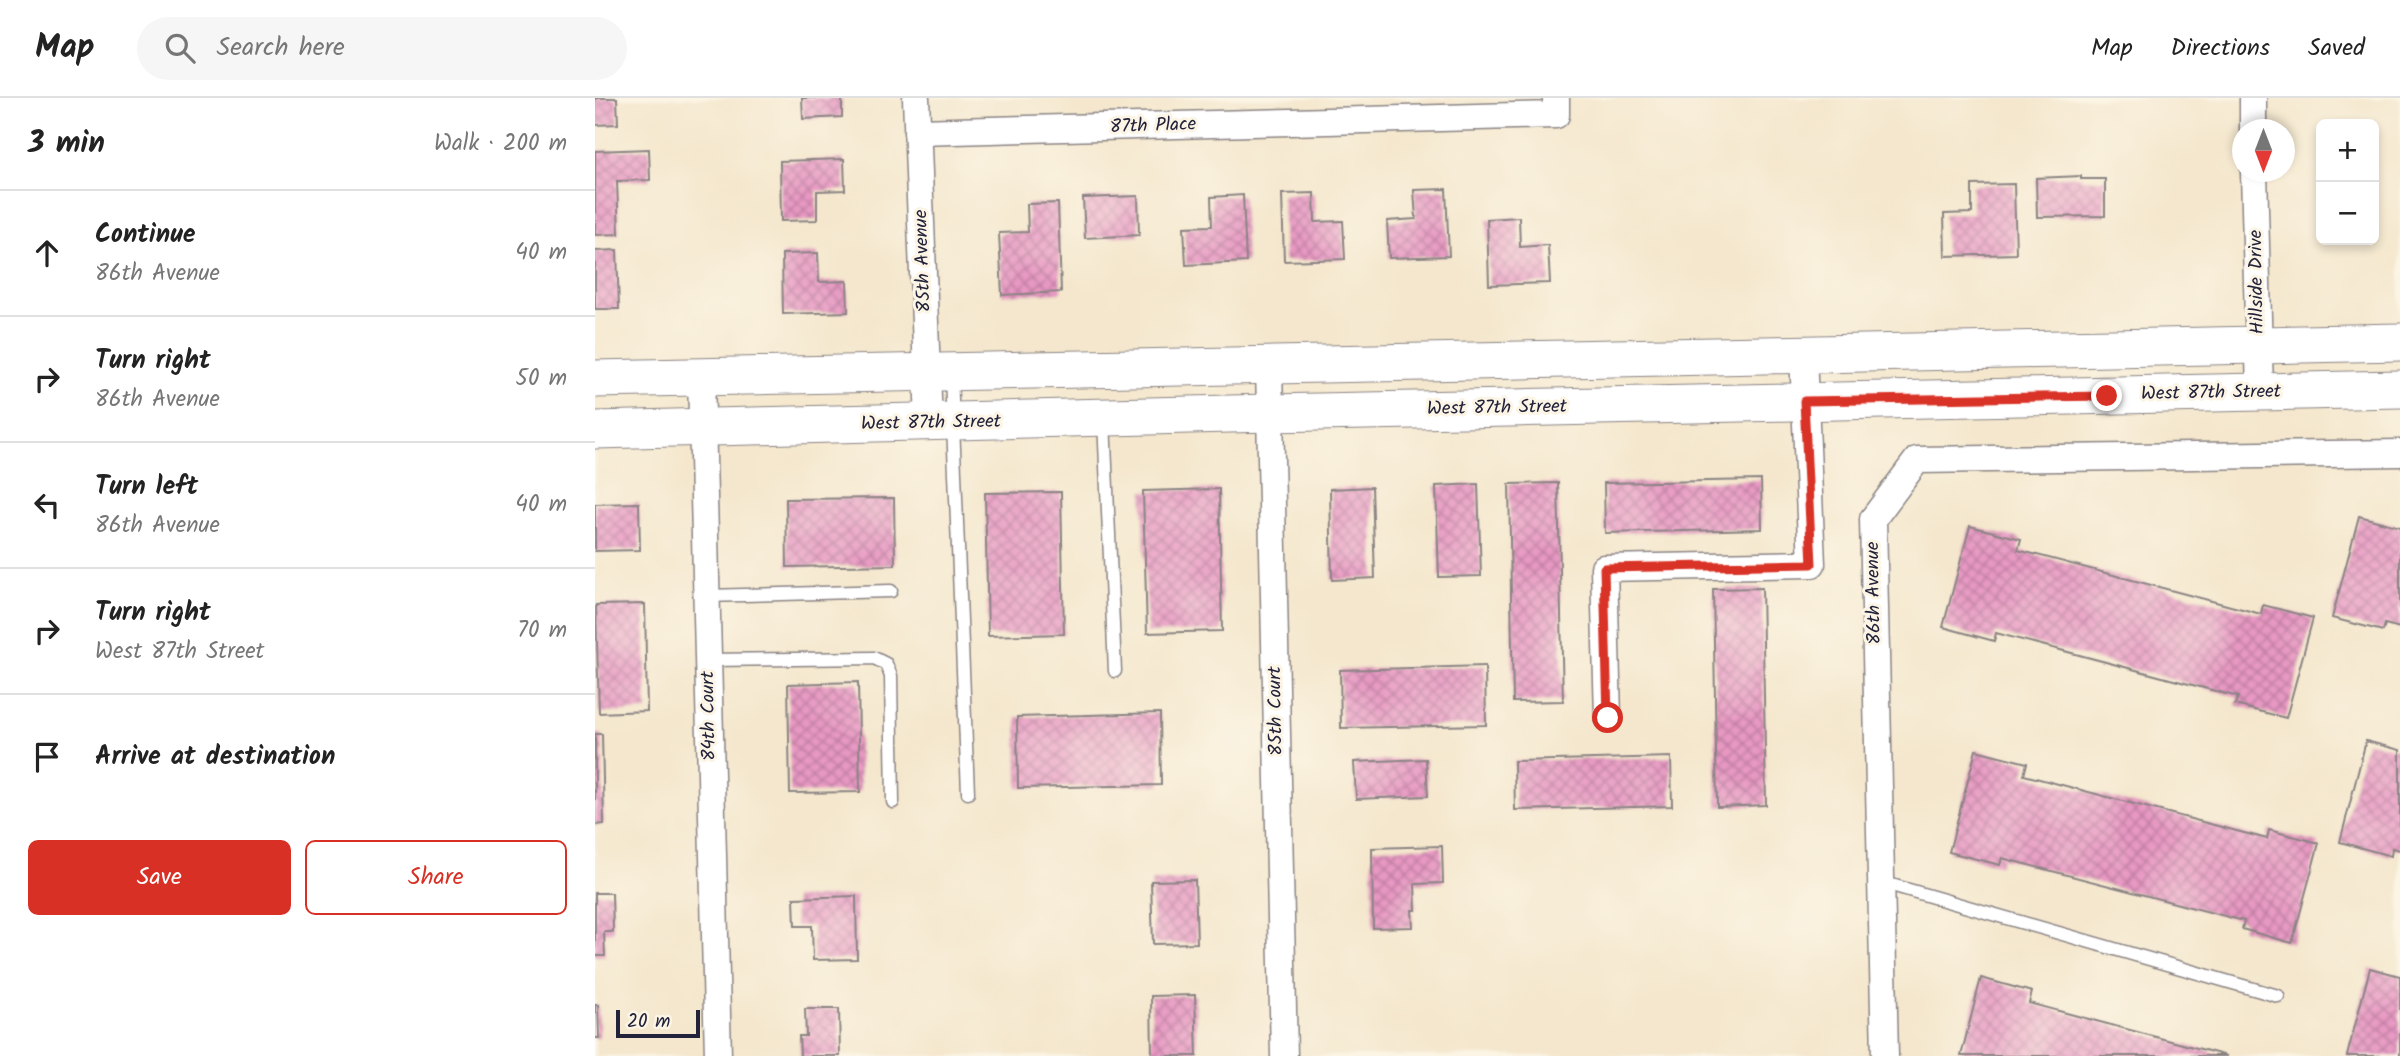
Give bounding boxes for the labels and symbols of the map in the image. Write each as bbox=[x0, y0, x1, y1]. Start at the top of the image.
street label: 87th Place bbox=[1109, 109, 1197, 142]
north arrow bbox=[2232, 119, 2295, 182]
street label: 85th Avenue bbox=[906, 209, 940, 313]
street label: Hillside Drive bbox=[2241, 229, 2273, 334]
street label: West 87th Street bbox=[2141, 377, 2282, 409]
route end bbox=[2091, 380, 2122, 411]
street label: West 87th Street bbox=[1427, 392, 1568, 424]
street label: West 87th Street bbox=[861, 407, 1002, 439]
street label: 86th Avenue bbox=[1858, 541, 1890, 645]
street label: 85th Court bbox=[1260, 665, 1292, 756]
street label: 84th Court bbox=[693, 670, 725, 761]
route start bbox=[1592, 702, 1623, 733]
scale bar bbox=[616, 1007, 700, 1039]

